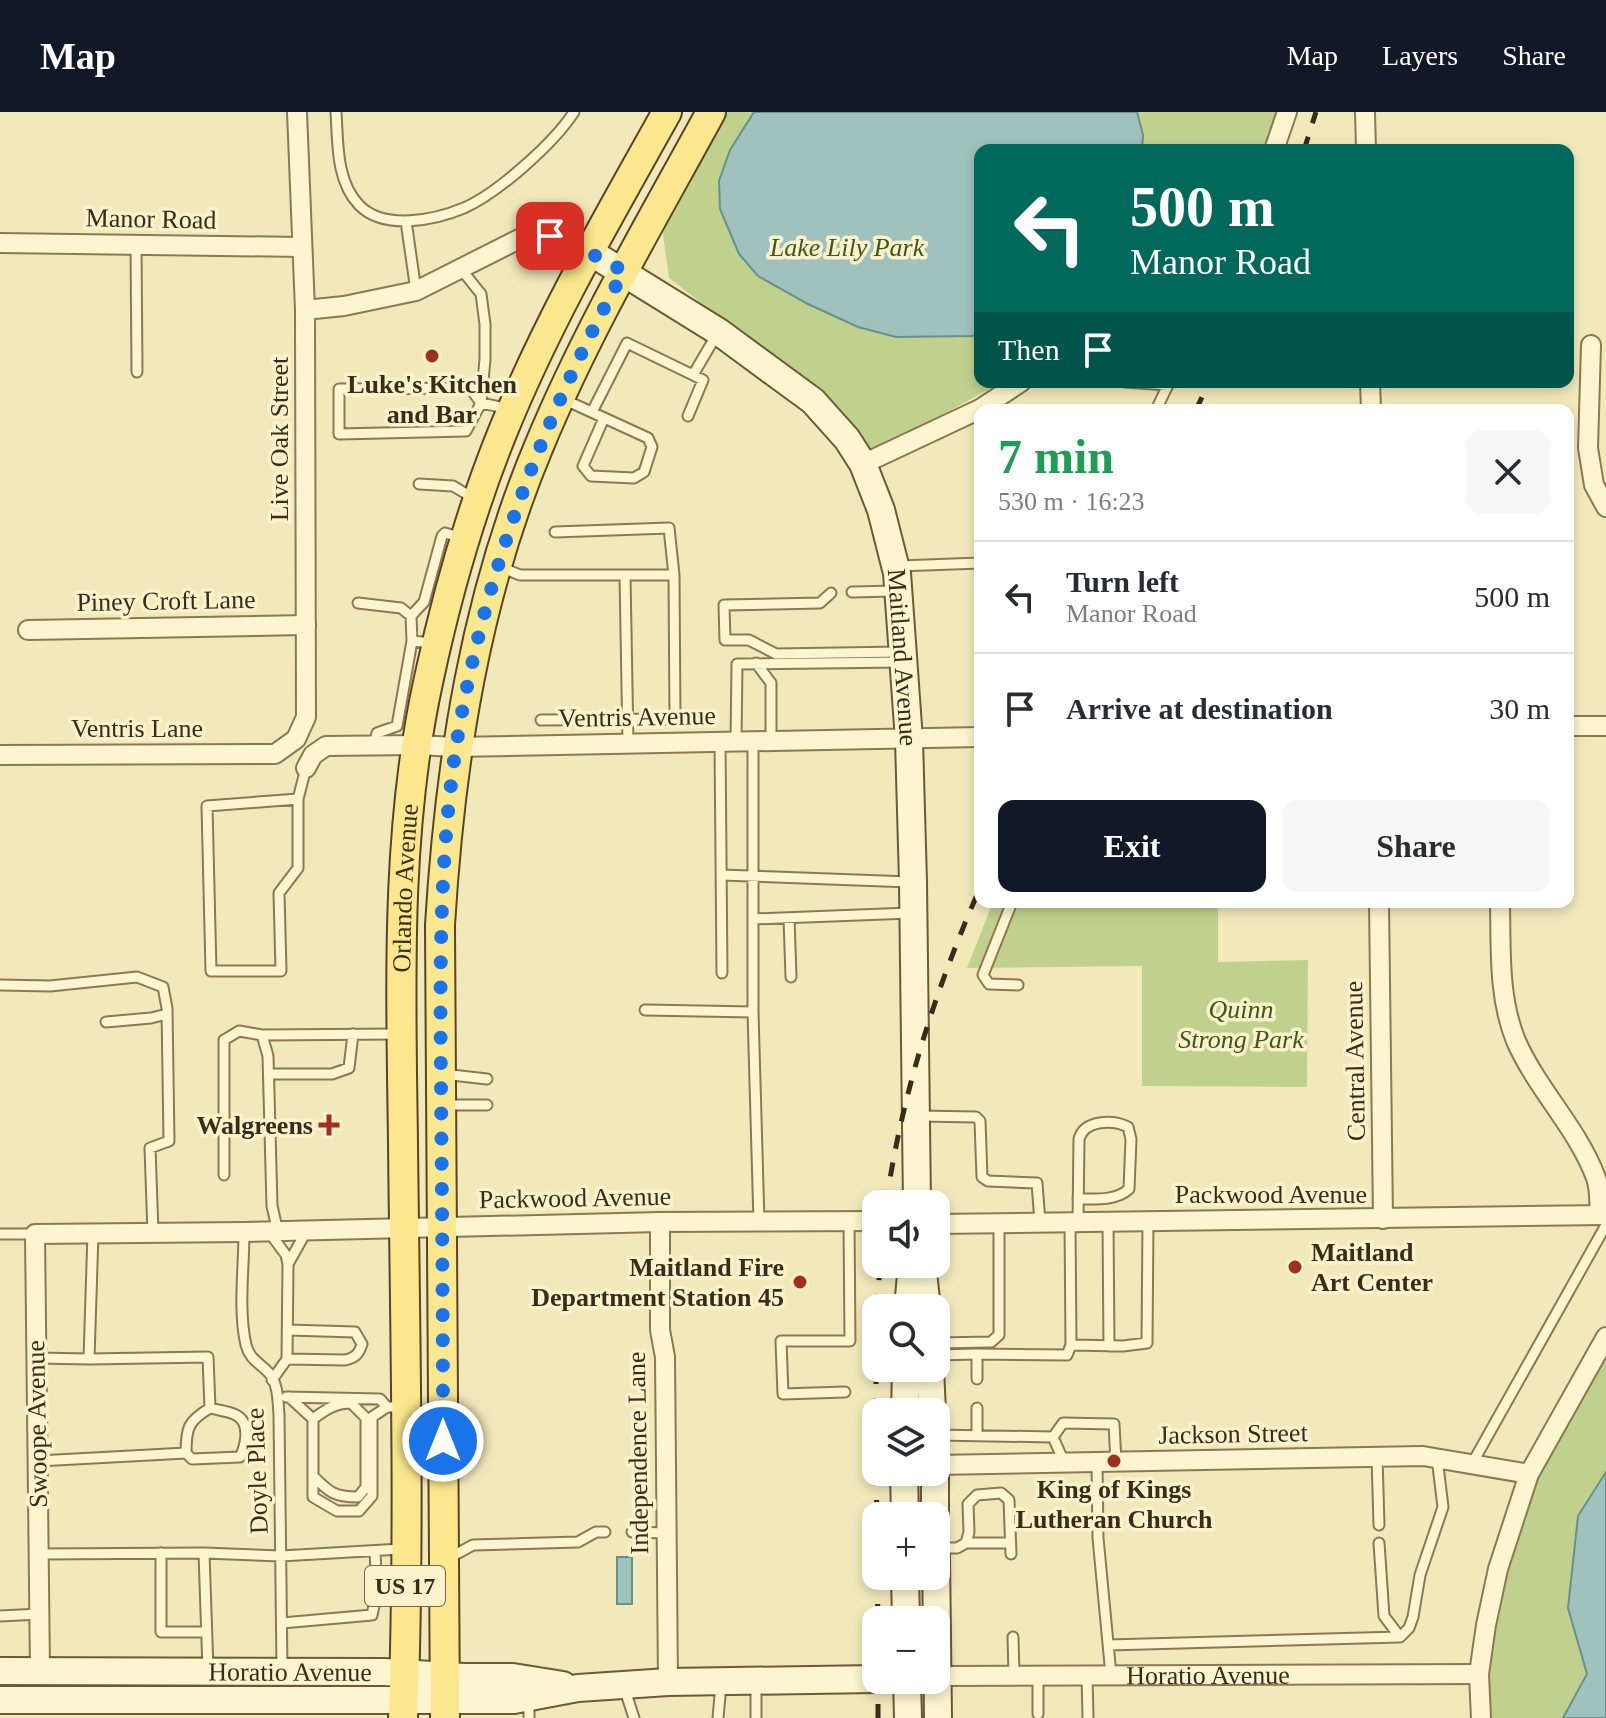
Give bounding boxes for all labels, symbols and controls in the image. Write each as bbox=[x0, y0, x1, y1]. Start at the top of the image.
text: Map bbox=[40, 35, 116, 77]
text: Map bbox=[1287, 40, 1338, 71]
text: Layers bbox=[1382, 40, 1458, 71]
text: Share bbox=[1502, 40, 1566, 71]
icon: left bbox=[998, 176, 1102, 280]
text: 500 m bbox=[1130, 176, 1275, 238]
pin bbox=[516, 202, 584, 270]
street label: Manor Road bbox=[85, 203, 217, 235]
icon: arrive bbox=[528, 214, 572, 258]
park label: Lake Lily Park bbox=[769, 233, 925, 262]
text: Manor Road bbox=[1130, 242, 1311, 282]
icon: arrive bbox=[1076, 328, 1120, 372]
text: Then bbox=[998, 333, 1060, 366]
marker: Luke's Kitchen and Bar bbox=[423, 347, 441, 365]
street label: Live Oak Street bbox=[265, 356, 294, 521]
place label: Luke's Kitchen and Bar bbox=[347, 370, 517, 429]
text: 7 min bbox=[998, 430, 1114, 483]
button: close bbox=[1466, 430, 1550, 514]
text: 530 m · 16:23 bbox=[998, 487, 1145, 516]
text: Turn left bbox=[1066, 565, 1179, 598]
street label: Maitland Avenue bbox=[882, 568, 924, 746]
icon: left bbox=[998, 575, 1042, 619]
text: 500 m bbox=[1474, 580, 1550, 613]
street label: Piney Croft Lane bbox=[76, 585, 256, 617]
text: Manor Road bbox=[1066, 599, 1197, 628]
icon: arrive bbox=[998, 687, 1042, 731]
text: Arrive at destination bbox=[1066, 692, 1333, 725]
text: 30 m bbox=[1489, 692, 1550, 725]
street label: Ventris Avenue bbox=[558, 701, 716, 733]
street label: Ventris Lane bbox=[71, 714, 203, 743]
button: Exit bbox=[998, 800, 1266, 892]
button: Share bbox=[1282, 800, 1550, 892]
street label: Orlando Avenue bbox=[387, 802, 424, 973]
street label: Central Avenue bbox=[1339, 980, 1371, 1142]
park label: Quinn Strong Park bbox=[1178, 995, 1304, 1054]
place label: Walgreens bbox=[196, 1111, 313, 1140]
marker: Walgreens bbox=[320, 1116, 338, 1134]
street label: Packwood Avenue bbox=[1175, 1180, 1367, 1209]
street label: Packwood Avenue bbox=[479, 1182, 671, 1214]
map controls bbox=[862, 1190, 950, 1694]
button: sound bbox=[862, 1190, 950, 1278]
place label: Maitland Art Center bbox=[1311, 1238, 1433, 1297]
place label: Maitland Fire Department Station 45 bbox=[531, 1253, 784, 1312]
marker: Maitland Art Center bbox=[1286, 1258, 1304, 1276]
marker: Maitland Fire Department Station 45 bbox=[791, 1273, 809, 1291]
button: search bbox=[862, 1294, 950, 1382]
street label: Swoope Avenue bbox=[21, 1340, 53, 1508]
street label: Independence Lane bbox=[622, 1351, 654, 1555]
button: layers bbox=[862, 1398, 950, 1486]
position arrow bbox=[401, 1399, 485, 1483]
street label: Doyle Place bbox=[240, 1407, 274, 1535]
street label: Jackson Street bbox=[1158, 1418, 1309, 1450]
marker: King of Kings Lutheran Church bbox=[1105, 1452, 1123, 1470]
place label: King of Kings Lutheran Church bbox=[1016, 1475, 1213, 1534]
button: + bbox=[862, 1502, 950, 1590]
road number: US 17 bbox=[365, 1566, 445, 1606]
button: − bbox=[862, 1606, 950, 1694]
street label: Horatio Avenue bbox=[208, 1657, 372, 1686]
street label: Horatio Avenue bbox=[1126, 1660, 1290, 1690]

